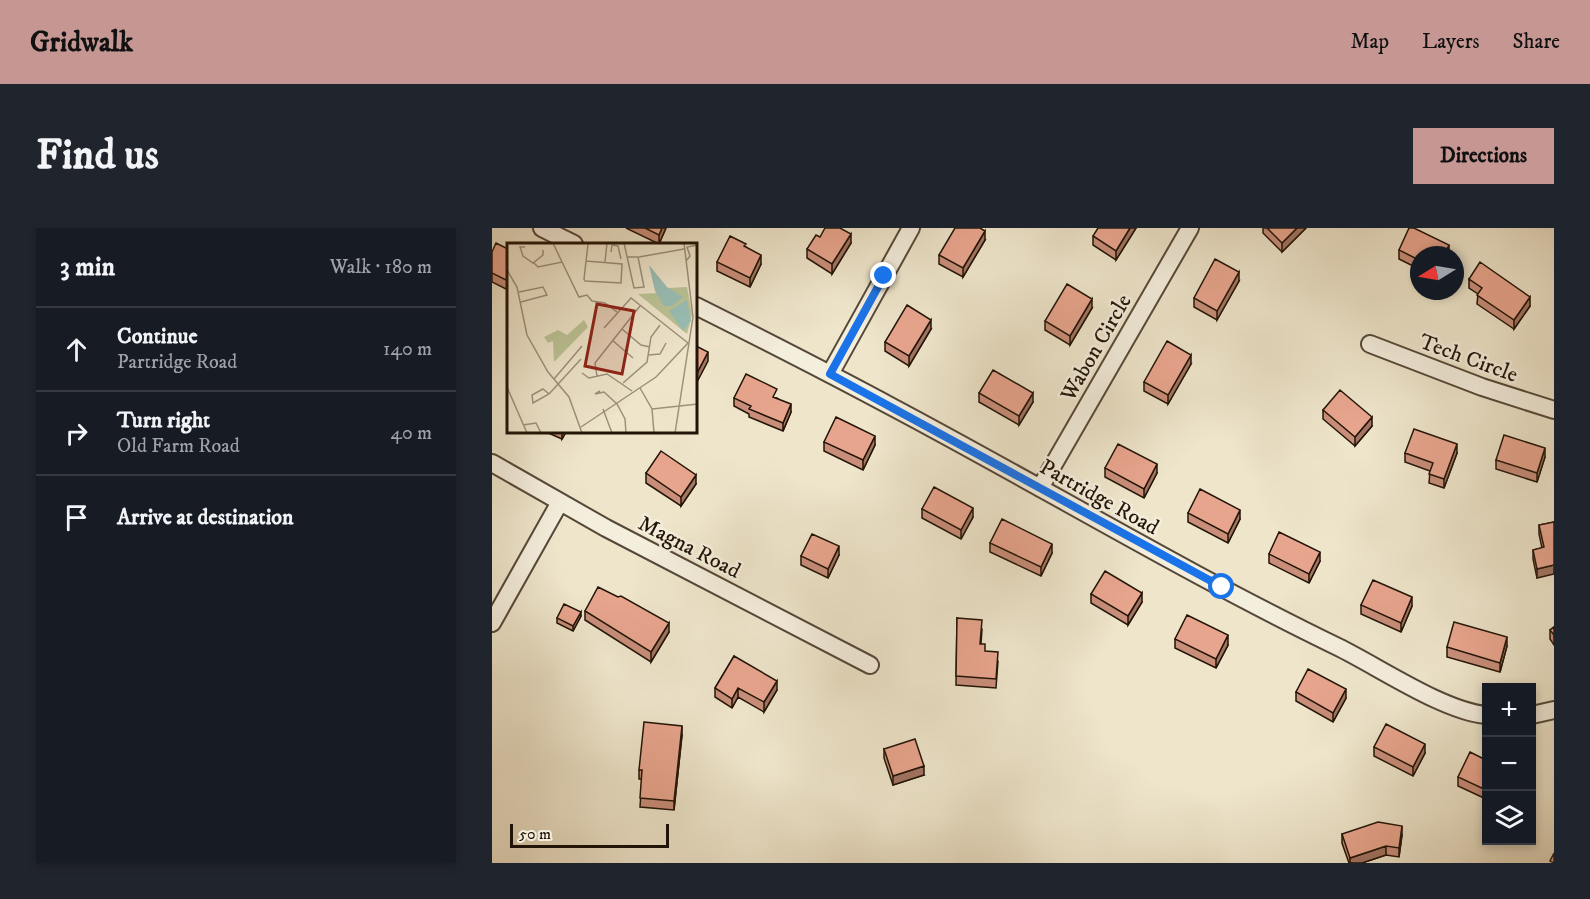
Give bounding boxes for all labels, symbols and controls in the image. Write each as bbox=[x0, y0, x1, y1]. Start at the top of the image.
text: Gridwalk bbox=[30, 25, 133, 60]
text: Map bbox=[1350, 29, 1389, 55]
text: Layers bbox=[1422, 29, 1480, 55]
text: Share bbox=[1513, 29, 1560, 55]
button: Directions bbox=[1413, 128, 1554, 184]
text: Find us bbox=[36, 130, 159, 182]
inset map bbox=[507, 243, 698, 434]
north arrow bbox=[1410, 246, 1464, 300]
text: 3 min bbox=[60, 251, 115, 284]
text: Walk · 180 m bbox=[330, 255, 432, 280]
route end bbox=[870, 262, 896, 288]
street label: Wabon Circle bbox=[1054, 290, 1138, 407]
text: Continue bbox=[117, 323, 198, 350]
street label: Tech Circle bbox=[1416, 328, 1521, 389]
icon: ahead bbox=[60, 333, 93, 366]
text: 140 m bbox=[383, 337, 432, 362]
text: Partridge Road bbox=[117, 350, 237, 375]
text: Turn right bbox=[117, 407, 210, 434]
icon: right bbox=[60, 417, 93, 450]
text: 40 m bbox=[390, 421, 432, 446]
text: Old Farm Road bbox=[117, 434, 240, 459]
street label: Partridge Road bbox=[1035, 453, 1164, 541]
icon: arrive bbox=[60, 501, 93, 534]
text: Arrive at destination bbox=[117, 504, 294, 531]
street label: Magna Road bbox=[634, 510, 745, 585]
route start bbox=[1208, 573, 1234, 599]
map controls bbox=[1482, 683, 1536, 845]
button: + bbox=[1482, 683, 1536, 737]
button: − bbox=[1482, 737, 1536, 791]
button: layers bbox=[1482, 791, 1536, 845]
scale bar bbox=[510, 821, 669, 848]
text: 50 m bbox=[519, 824, 551, 844]

